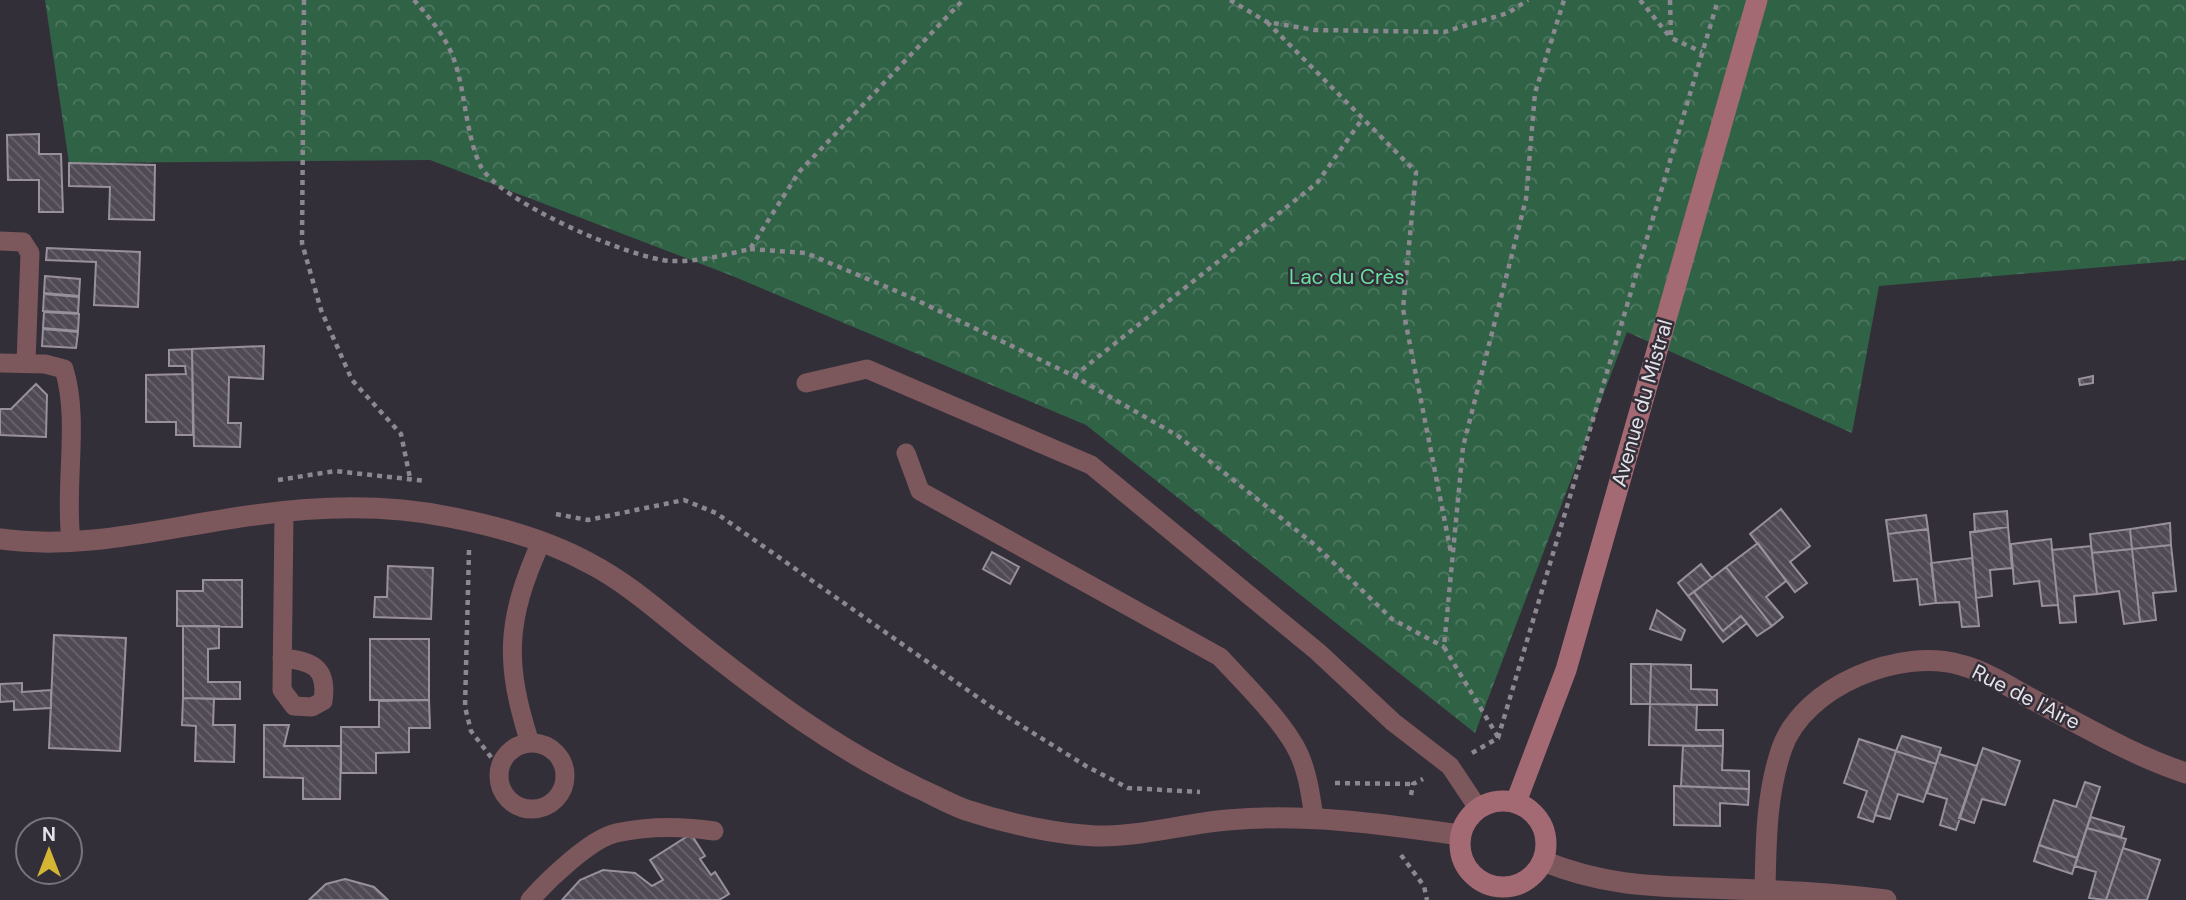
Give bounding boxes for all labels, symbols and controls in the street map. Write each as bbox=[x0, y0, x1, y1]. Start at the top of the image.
park label: Lac du Crès bbox=[1289, 263, 1405, 291]
street label: Avenue du Mistral bbox=[1605, 316, 1679, 490]
street label: Rue de l'Aire bbox=[1967, 658, 2085, 736]
north arrow bbox=[14, 816, 84, 886]
text: N bbox=[42, 822, 56, 847]

